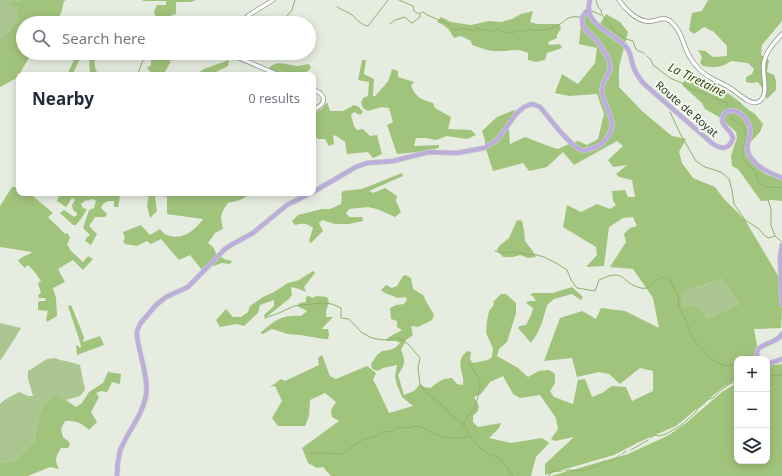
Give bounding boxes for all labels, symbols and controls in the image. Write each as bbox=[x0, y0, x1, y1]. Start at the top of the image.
search box bbox=[16, 16, 316, 60]
icon: search bbox=[30, 27, 52, 49]
text: Search here bbox=[62, 28, 145, 48]
water label: La Tiretaine bbox=[666, 58, 729, 101]
street label: Route de Royat bbox=[653, 77, 722, 140]
text: Nearby bbox=[32, 87, 94, 110]
text: 0 results bbox=[248, 89, 300, 107]
map controls bbox=[734, 356, 770, 464]
button: + bbox=[734, 356, 770, 392]
button: − bbox=[734, 392, 770, 428]
button: layers bbox=[734, 428, 770, 464]

